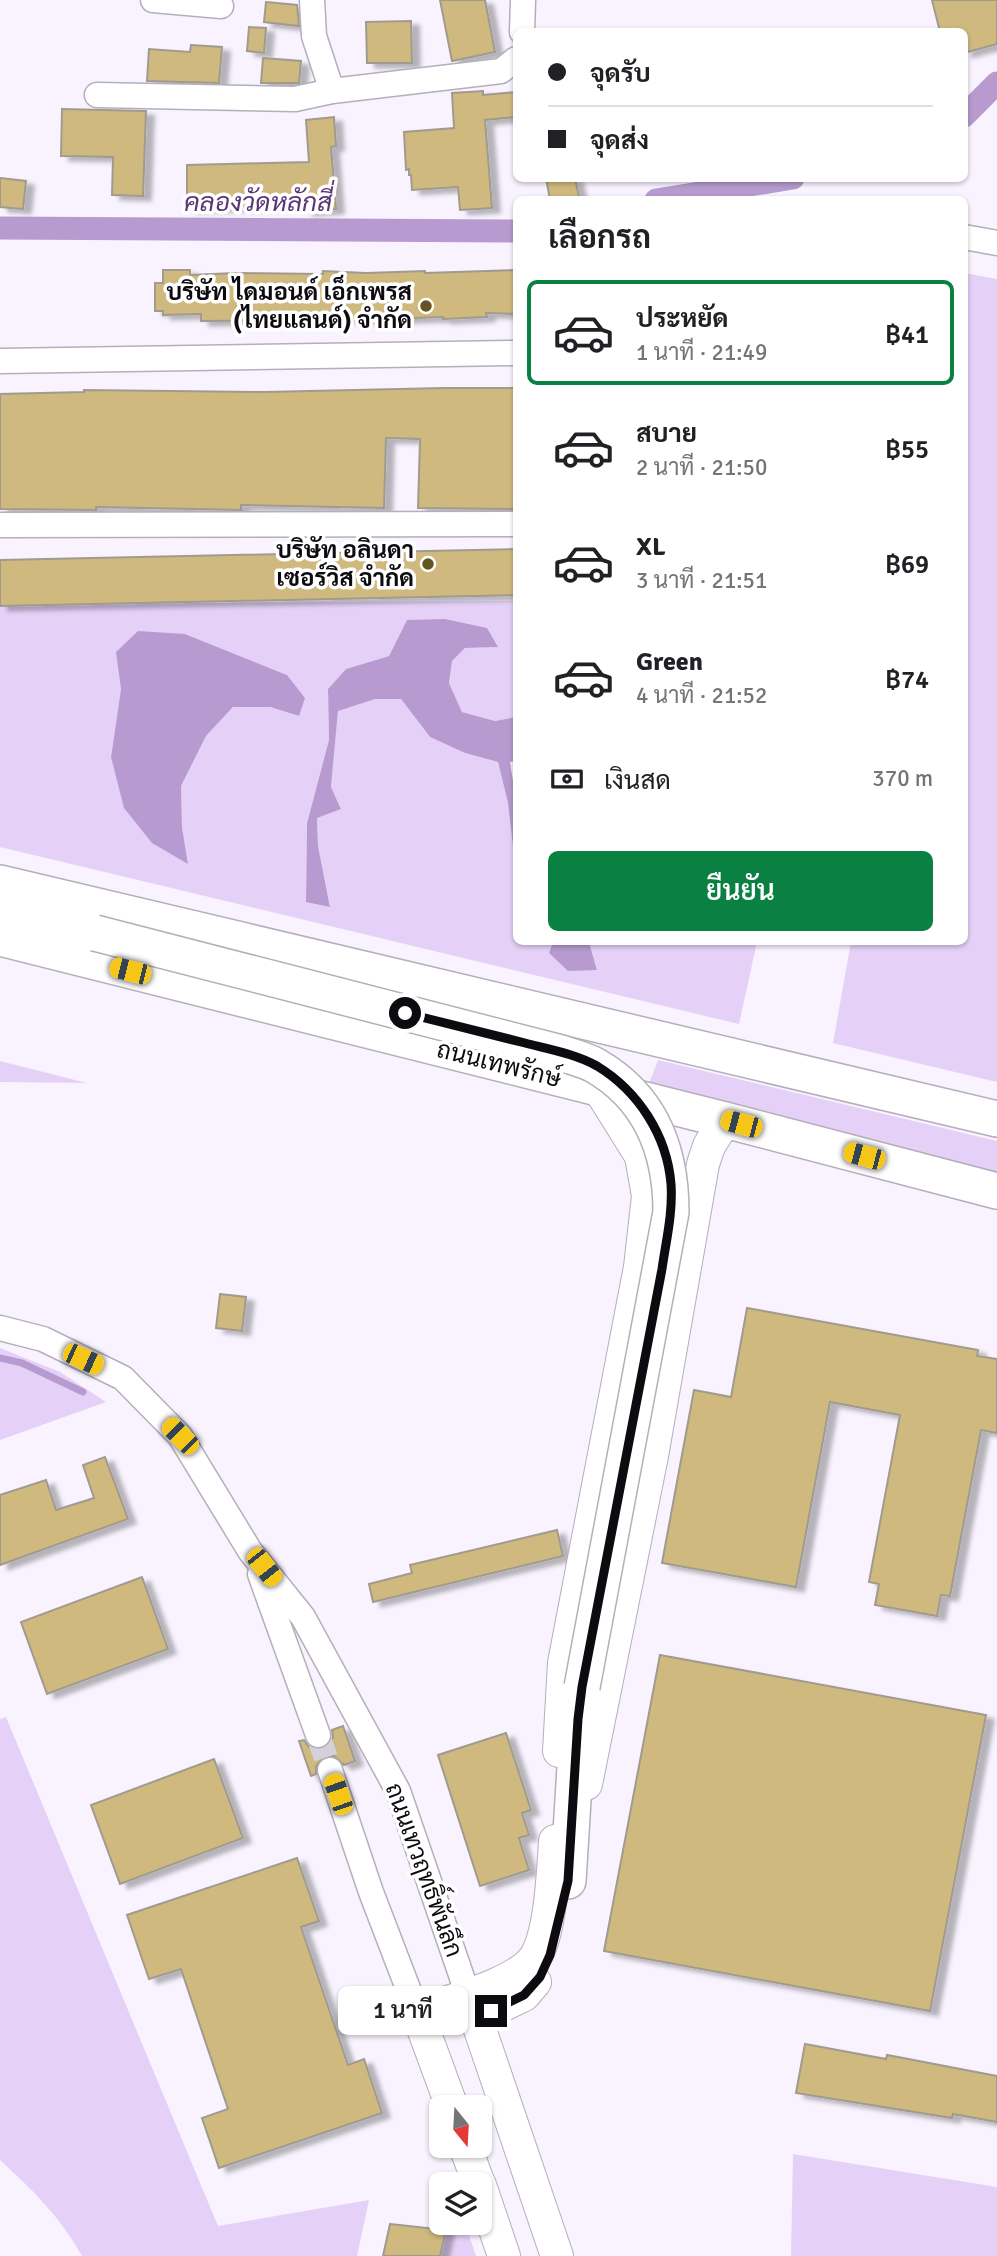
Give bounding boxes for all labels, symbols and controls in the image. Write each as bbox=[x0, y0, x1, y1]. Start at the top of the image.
text: จุดรับ bbox=[590, 58, 651, 90]
text: จุดส่ง bbox=[590, 125, 649, 157]
water label: คลองวัดหลักสี่ bbox=[184, 180, 335, 219]
text: เลือกรถ bbox=[548, 218, 651, 257]
place label: บริษัท ไดมอนด์ เอ็กเพรส (ไทยแลนด์) จำกัด bbox=[166, 274, 412, 335]
marker: บริษัท ไดมอนด์ เอ็กเพรส (ไทยแลนด์) จำกัด bbox=[418, 298, 434, 314]
icon: car bbox=[552, 301, 615, 364]
text: ประหยัด bbox=[636, 303, 729, 335]
text: ฿41 bbox=[885, 319, 929, 351]
text: 1 นาที · 21:49 bbox=[636, 338, 767, 367]
icon: car bbox=[552, 416, 615, 479]
text: สบาย bbox=[636, 418, 697, 450]
text: ฿55 bbox=[885, 434, 929, 466]
text: 2 นาที · 21:50 bbox=[636, 453, 767, 482]
icon: car bbox=[552, 531, 615, 594]
text: XL bbox=[636, 531, 666, 563]
place label: บริษัท อลินดา เซอร์วิส จำกัด bbox=[276, 535, 414, 593]
text: ฿69 bbox=[885, 549, 929, 581]
marker: บริษัท อลินดา เซอร์วิส จำกัด bbox=[420, 556, 436, 572]
text: 3 นาที · 21:51 bbox=[636, 566, 767, 595]
icon: car bbox=[552, 646, 615, 709]
text: Green bbox=[636, 646, 703, 678]
text: ฿74 bbox=[885, 664, 929, 696]
text: 4 นาที · 21:52 bbox=[636, 681, 767, 710]
icon: cash bbox=[548, 760, 586, 798]
text: 370 m bbox=[872, 764, 933, 793]
text: เงินสด bbox=[604, 765, 671, 797]
button: ยืนยัน bbox=[548, 851, 933, 931]
car bbox=[108, 956, 153, 986]
route start bbox=[389, 997, 421, 1029]
street label: ถนนเทพรักษ์ bbox=[434, 1033, 565, 1094]
car bbox=[718, 1108, 765, 1140]
car bbox=[841, 1140, 888, 1172]
car bbox=[60, 1341, 107, 1377]
car bbox=[158, 1414, 203, 1458]
car bbox=[243, 1544, 286, 1590]
car bbox=[322, 1771, 355, 1817]
street label: ถนนเทวฤทธิ์พันลึก bbox=[379, 1776, 476, 1961]
callout: 1 นาที bbox=[337, 1986, 466, 2036]
route end bbox=[475, 1995, 507, 2027]
text: 1 นาที bbox=[373, 1996, 433, 2025]
north arrow bbox=[429, 2095, 492, 2158]
map controls bbox=[429, 2095, 492, 2235]
button: layers bbox=[429, 2172, 492, 2235]

